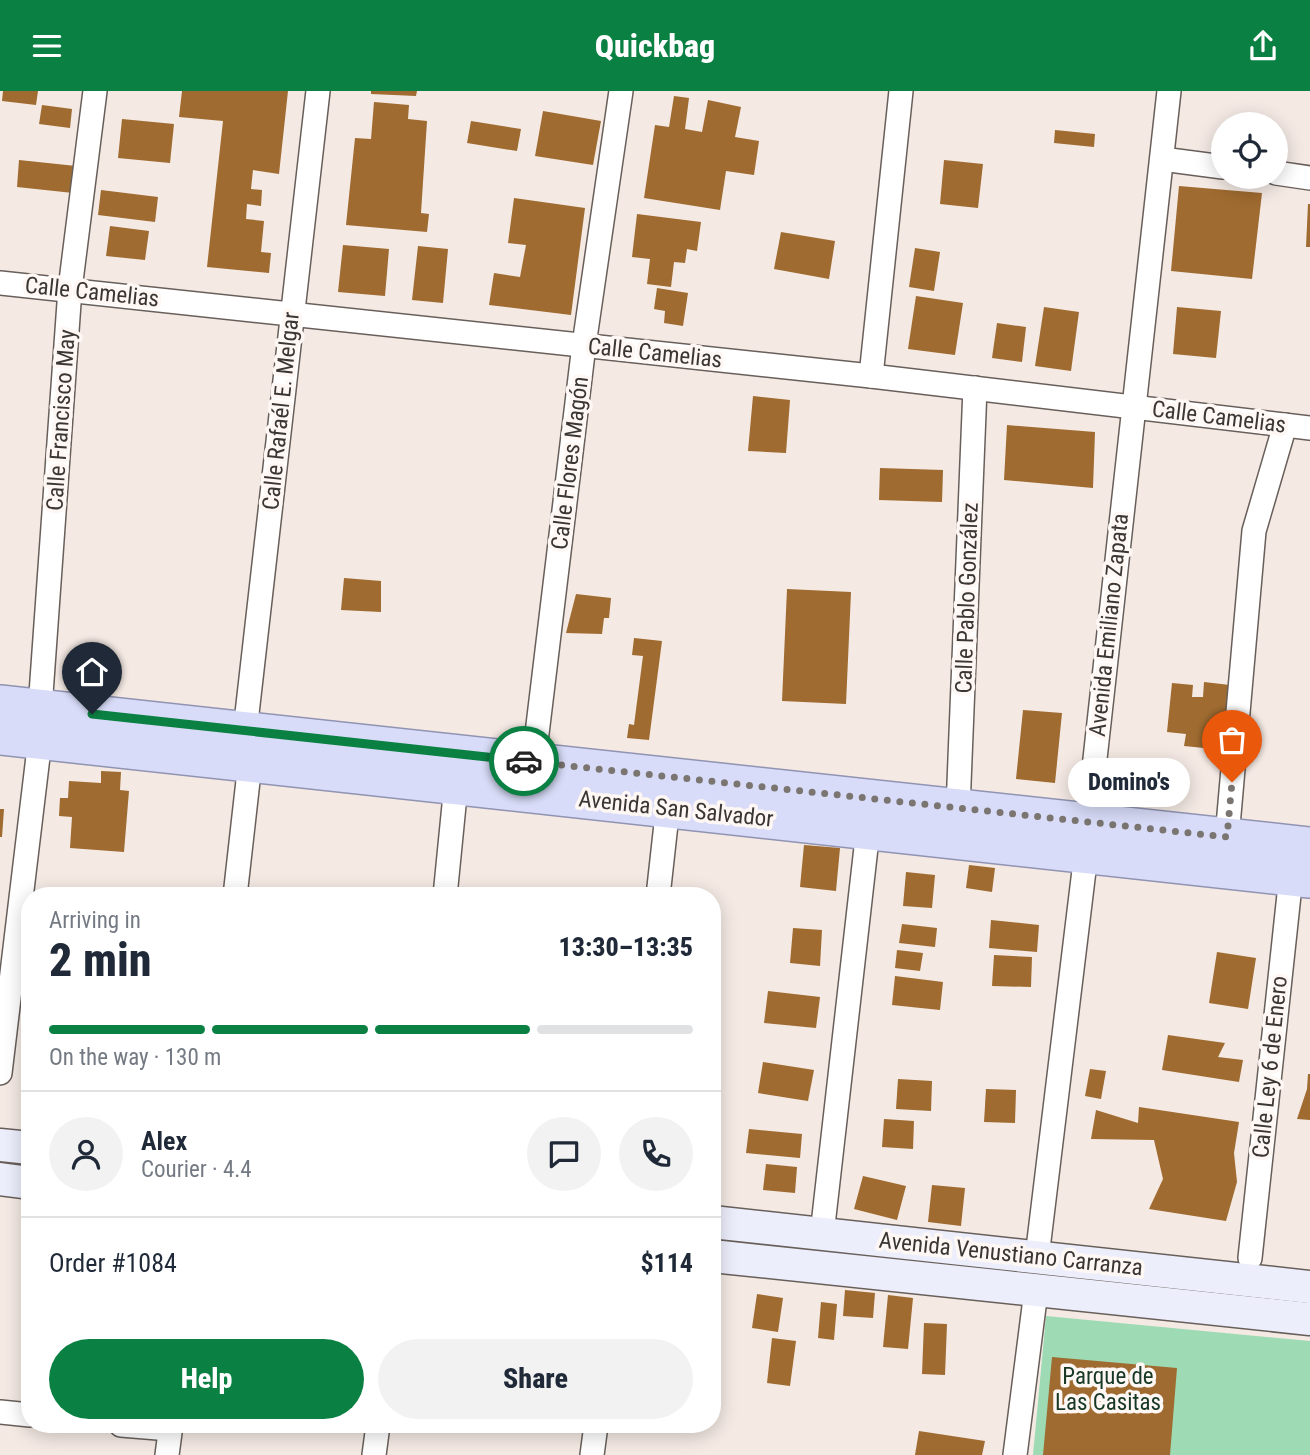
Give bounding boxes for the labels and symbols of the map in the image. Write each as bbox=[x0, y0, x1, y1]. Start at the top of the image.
street label: Calle Camelias bbox=[24, 272, 160, 312]
street label: Calle Rafaél E. Melgar bbox=[257, 311, 305, 511]
street label: Calle Francisco May bbox=[41, 328, 81, 512]
street label: Calle Camelias bbox=[587, 333, 723, 373]
street label: Calle Flores Magón bbox=[546, 375, 594, 551]
street label: Calle Camelias bbox=[1150, 395, 1288, 439]
street label: Calle Pablo González bbox=[950, 502, 984, 694]
street label: Avenida Emiliano Zapata bbox=[1084, 512, 1134, 738]
pin bbox=[62, 642, 122, 714]
pin bbox=[1202, 710, 1262, 782]
courier bbox=[489, 726, 559, 796]
callout: Domino's bbox=[1068, 757, 1190, 807]
street label: Avenida San Salvador bbox=[577, 785, 775, 833]
street label: Calle Ley 6 de Enero bbox=[1247, 975, 1293, 1159]
street label: Avenida Venustiano Carranza bbox=[878, 1227, 1144, 1281]
park label: Parque de Las Casitas bbox=[1055, 1363, 1161, 1416]

